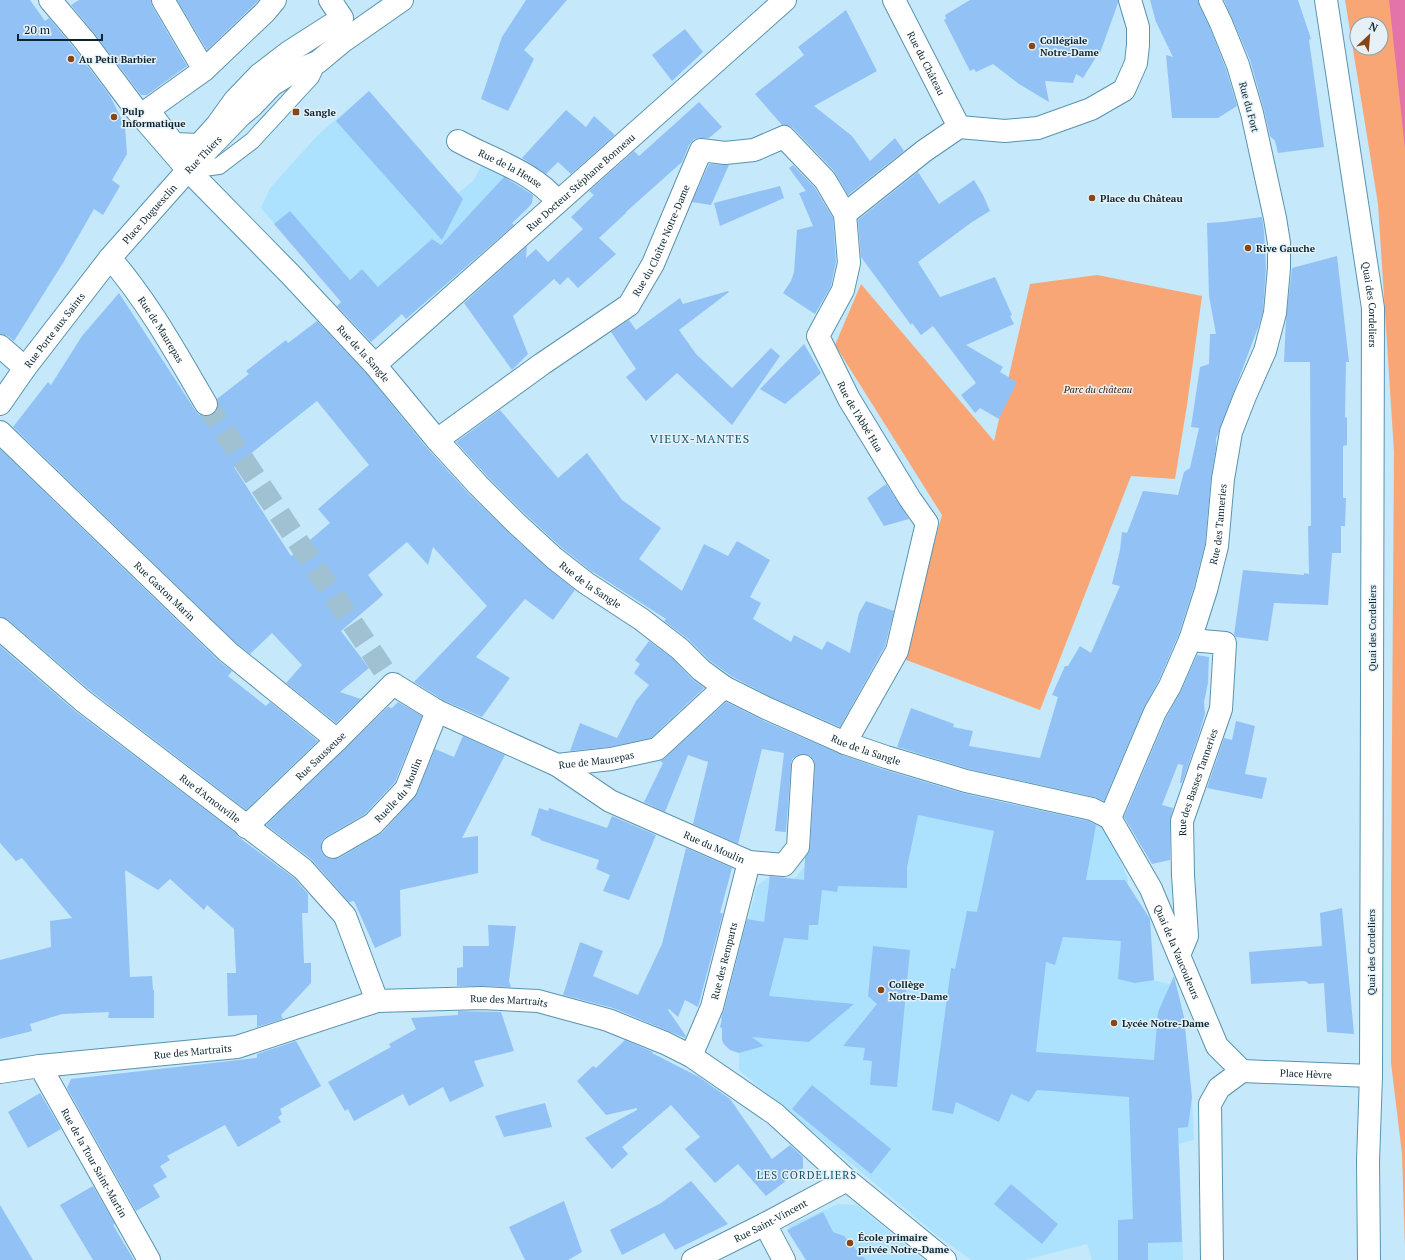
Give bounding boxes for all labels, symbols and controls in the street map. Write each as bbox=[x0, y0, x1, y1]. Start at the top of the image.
scale bar bbox=[18, 16, 102, 42]
north arrow bbox=[1349, 16, 1389, 56]
text: N bbox=[1367, 19, 1381, 35]
text: 20 m bbox=[24, 22, 51, 37]
street label: Rue du Château bbox=[905, 29, 948, 98]
place label: Collégiale Notre-Dame bbox=[1040, 34, 1099, 59]
marker: Collégiale Notre-Dame bbox=[1027, 41, 1037, 51]
place label: Au Petit Barbier bbox=[79, 53, 157, 66]
marker: Au Petit Barbier bbox=[66, 54, 76, 64]
street label: Rue du Fort bbox=[1236, 80, 1262, 134]
place label: Pulp Informatique bbox=[122, 105, 186, 130]
place label: Sangle bbox=[304, 106, 337, 119]
marker: Sangle bbox=[291, 107, 301, 117]
marker: Pulp Informatique bbox=[109, 112, 119, 122]
street label: Rue Docteur Stéphane Bonneau bbox=[523, 130, 638, 234]
street label: Rue Thiers bbox=[182, 133, 224, 176]
street label: Rue de la Heuse bbox=[476, 146, 545, 191]
street label: Place Duguesclin bbox=[119, 181, 179, 246]
street label: Rue du Cloître Notre-Dame bbox=[629, 183, 692, 298]
place label: Place du Château bbox=[1100, 192, 1183, 205]
marker: Place du Château bbox=[1087, 193, 1097, 203]
place label: Rive Gauche bbox=[1256, 242, 1316, 255]
marker: Rive Gauche bbox=[1243, 243, 1253, 253]
street label: Quai des Cordeliers bbox=[1360, 261, 1379, 348]
street label: Rue Porte aux Saints bbox=[21, 290, 88, 370]
street label: Rue de Maurepas bbox=[135, 294, 187, 365]
street label: Rue de la Sangle bbox=[334, 322, 393, 385]
street label: Rue de l'Abbé Hua bbox=[835, 379, 886, 454]
park label: Parc du château bbox=[1063, 383, 1132, 396]
district label: VIEUX-MANTES bbox=[650, 431, 750, 446]
street label: Rue des Tanneries bbox=[1206, 483, 1229, 566]
street label: Rue de la Sangle bbox=[557, 558, 624, 611]
street label: Rue Gaston Marin bbox=[131, 559, 198, 624]
street label: Quai des Cordeliers bbox=[1366, 585, 1379, 671]
street label: Rue des Basses Tanneries bbox=[1175, 727, 1220, 836]
street label: Rue Sausseuse bbox=[293, 729, 348, 783]
street label: Rue de la Sangle bbox=[829, 731, 902, 768]
street label: Rue de Maurepas bbox=[558, 748, 635, 771]
street label: Ruelle du Moulin bbox=[371, 756, 424, 825]
street label: Rue d'Arnouville bbox=[177, 771, 243, 826]
street label: Rue du Moulin bbox=[682, 828, 747, 866]
street label: Quai de la Vaucouleurs bbox=[1152, 902, 1203, 1001]
street label: Quai des Cordeliers bbox=[1365, 909, 1378, 995]
street label: Rue des Remparts bbox=[708, 921, 740, 1001]
place label: Collège Notre-Dame bbox=[889, 978, 948, 1003]
marker: Collège Notre-Dame bbox=[876, 985, 886, 995]
street label: Rue des Martraits bbox=[470, 991, 550, 1010]
place label: Lycée Notre-Dame bbox=[1122, 1017, 1210, 1030]
marker: Lycée Notre-Dame bbox=[1109, 1018, 1119, 1028]
street label: Rue des Martraits bbox=[153, 1041, 232, 1061]
street label: Place Hèvre bbox=[1280, 1066, 1332, 1081]
street label: Rue de la Tour Saint-Martin bbox=[58, 1106, 130, 1220]
district label: LES CORDELIERS bbox=[757, 1168, 857, 1182]
street label: Rue Saint-Vincent bbox=[732, 1196, 810, 1245]
place label: École primaire privée Notre-Dame bbox=[858, 1231, 950, 1256]
marker: École primaire privée Notre-Dame bbox=[845, 1238, 855, 1248]

